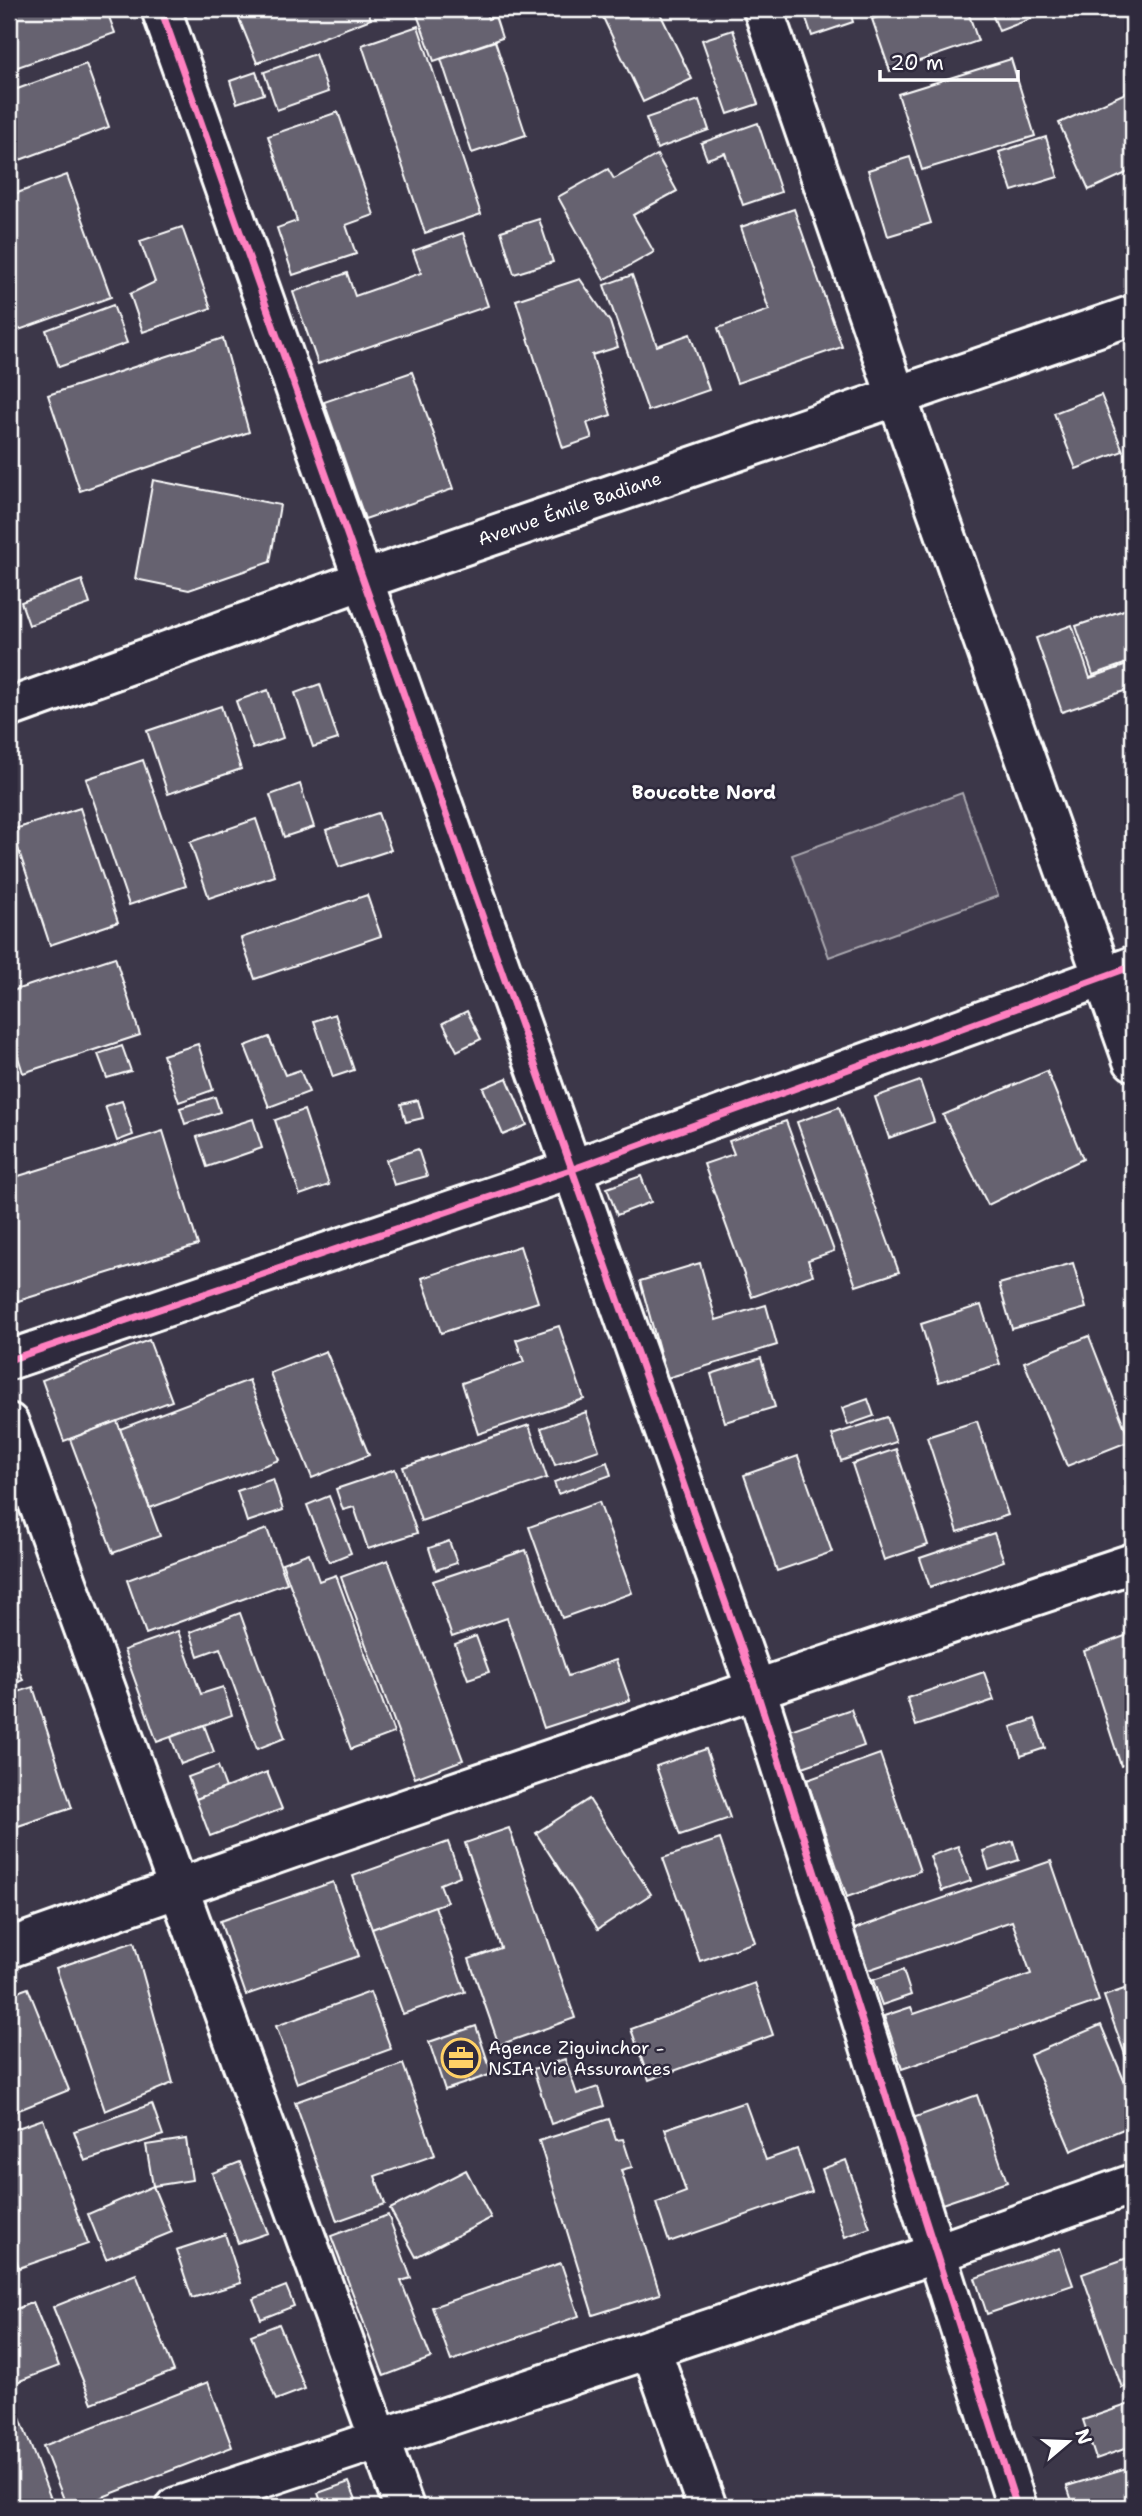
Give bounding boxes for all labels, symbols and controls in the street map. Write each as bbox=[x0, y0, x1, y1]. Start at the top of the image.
scale bar bbox=[880, 38, 1018, 82]
text: 20 m bbox=[890, 49, 944, 77]
street label: Avenue Émile Badiane bbox=[475, 466, 665, 552]
district label: Boucotte Nord bbox=[632, 780, 776, 805]
place label: Agence Ziguinchor - NSIA Vie Assurances bbox=[488, 2036, 671, 2081]
office icon: Agence Ziguinchor - NSIA Vie Assurances bbox=[440, 2037, 482, 2079]
north arrow bbox=[1034, 2408, 1104, 2478]
text: N bbox=[1069, 2425, 1098, 2448]

